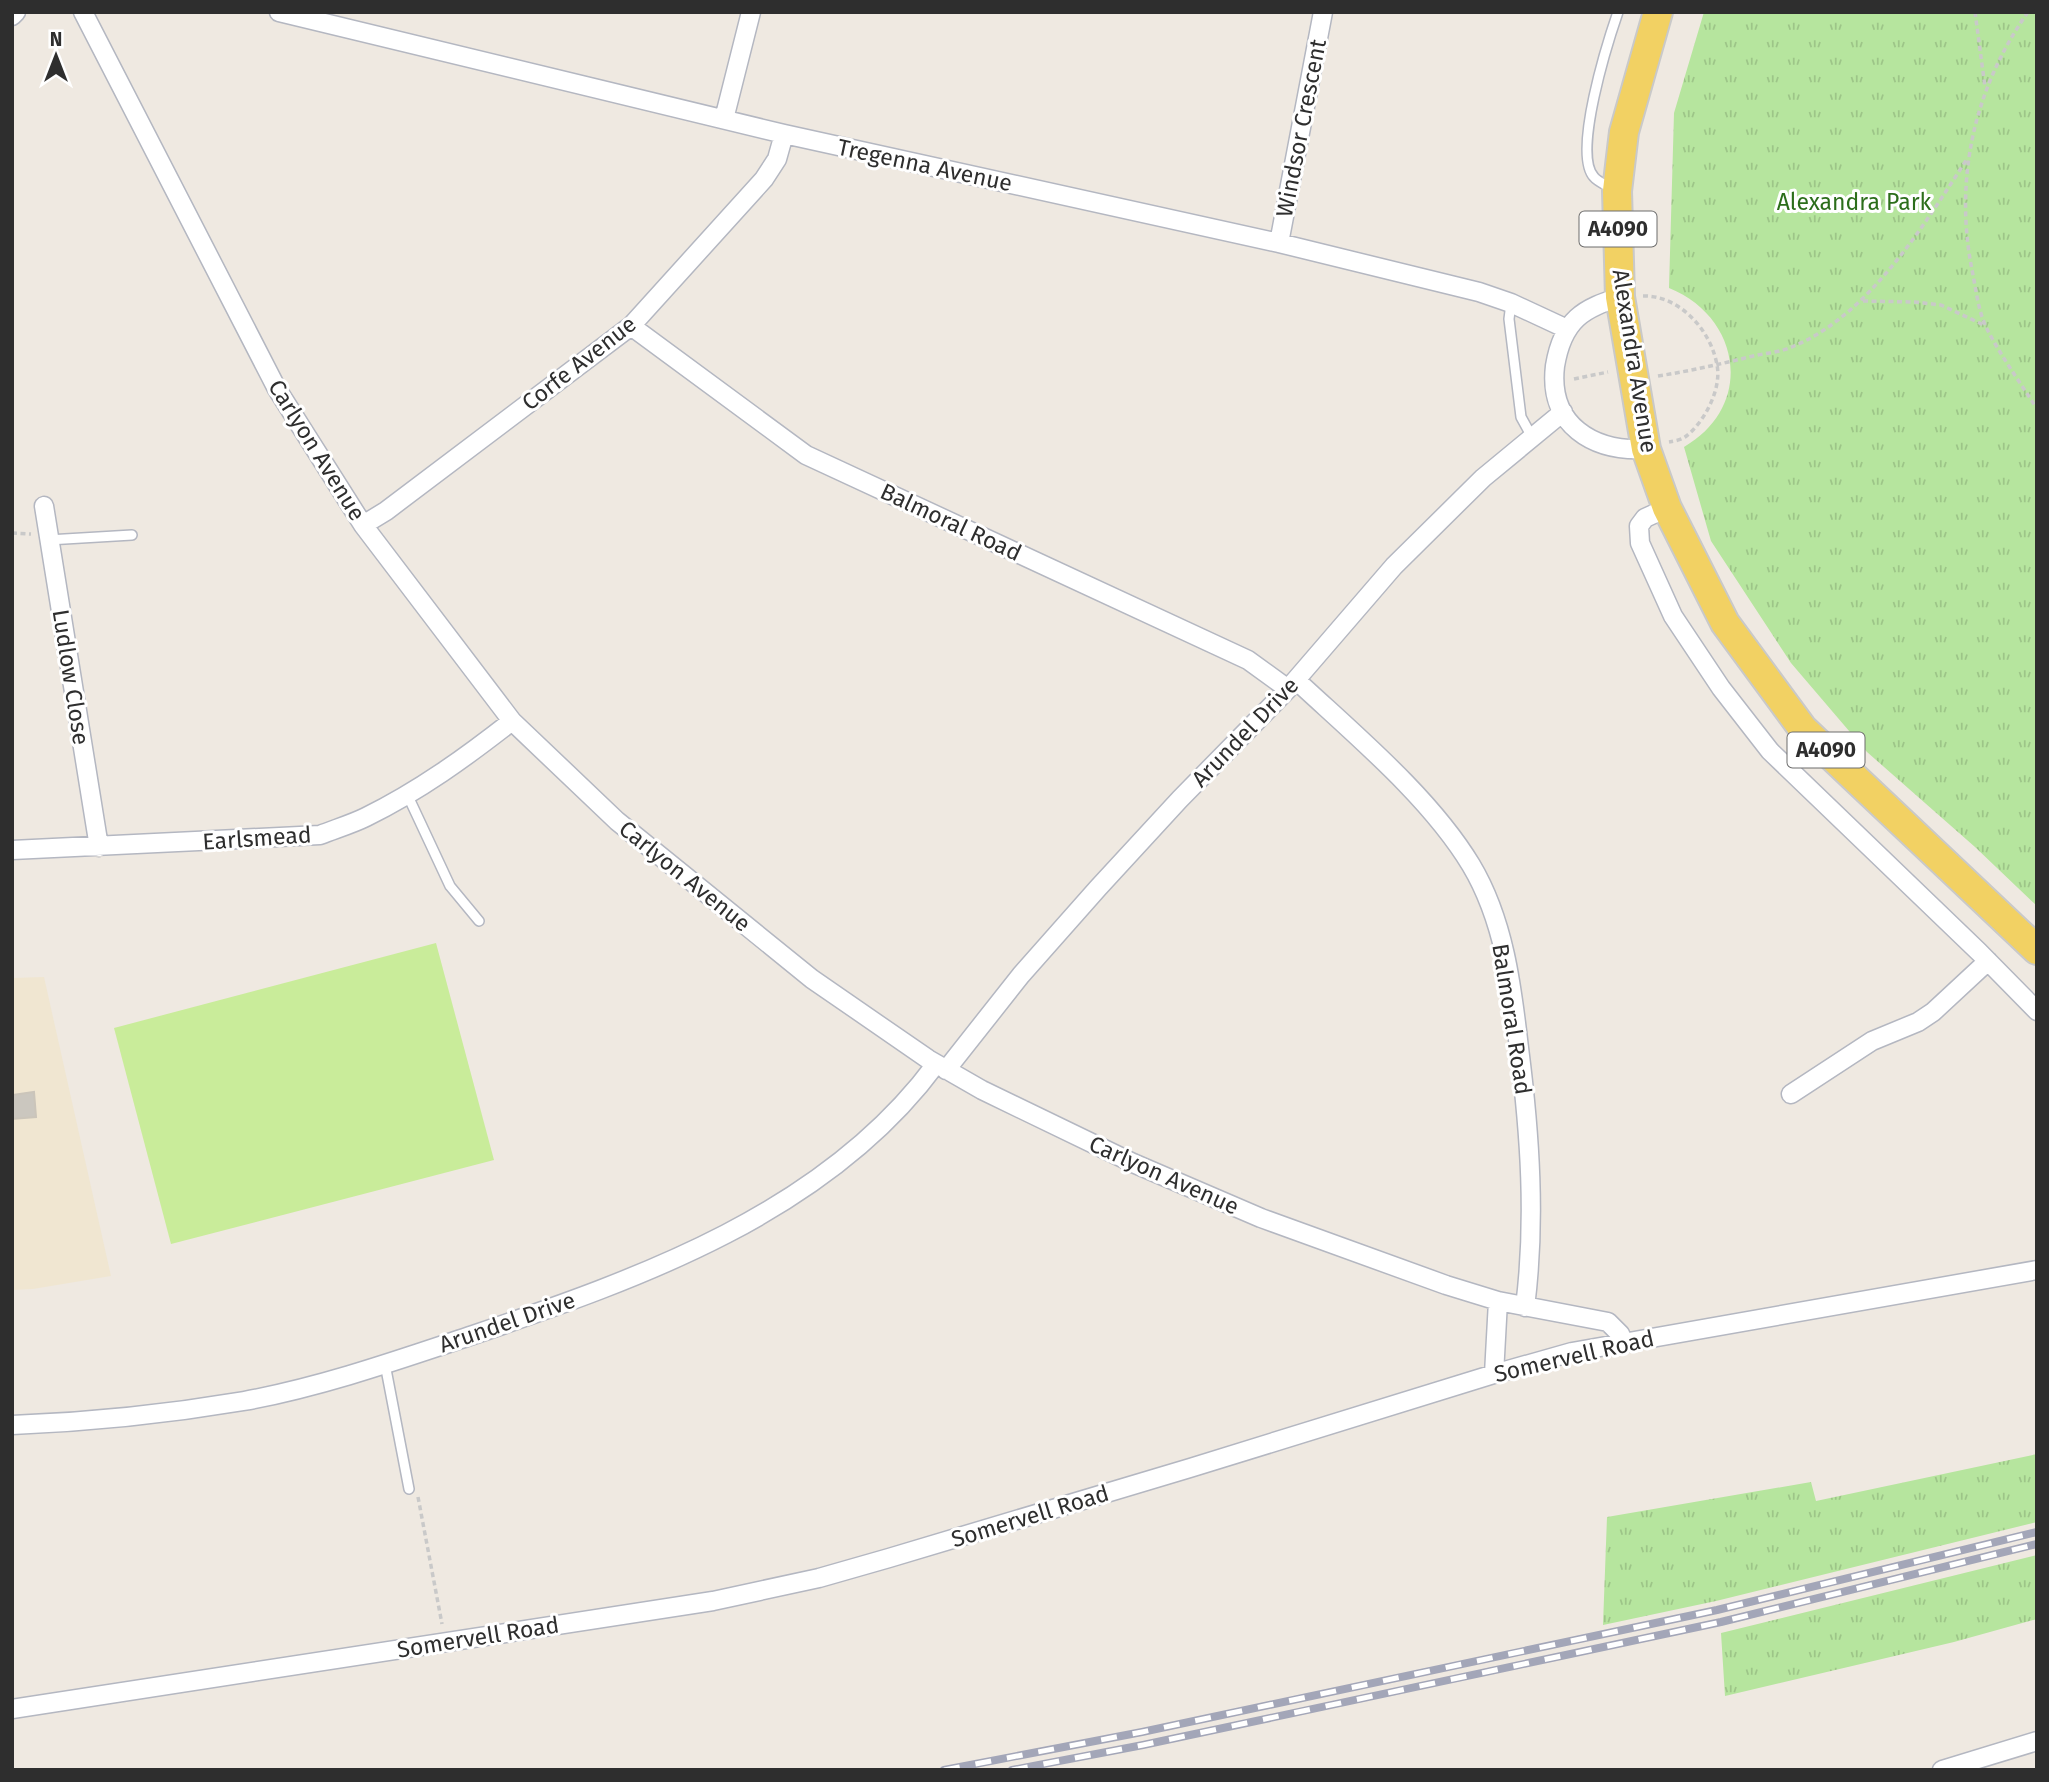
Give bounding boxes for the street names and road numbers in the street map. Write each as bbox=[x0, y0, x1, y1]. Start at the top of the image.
street label: Windsor Crescent bbox=[1270, 36, 1332, 219]
street label: Tregenna Avenue bbox=[835, 133, 1015, 197]
road number: A4090 bbox=[1580, 212, 1656, 246]
street label: Alexandra Avenue bbox=[1607, 267, 1663, 455]
street label: Corfe Avenue bbox=[516, 310, 642, 416]
street label: Carlyon Avenue bbox=[262, 374, 372, 526]
street label: Balmoral Road bbox=[876, 477, 1026, 567]
street label: Ludlow Close bbox=[46, 607, 96, 747]
street label: Arundel Drive bbox=[1186, 671, 1304, 793]
road number: A4090 bbox=[1787, 732, 1864, 768]
street label: Carlyon Avenue bbox=[614, 814, 756, 938]
street label: Earlsmead bbox=[202, 820, 312, 856]
street label: Balmoral Road bbox=[1486, 942, 1538, 1096]
street label: Carlyon Avenue bbox=[1085, 1129, 1243, 1221]
street label: Arundel Drive bbox=[435, 1286, 579, 1358]
street label: Somervell Road bbox=[1491, 1324, 1657, 1388]
street label: Somervell Road bbox=[948, 1479, 1112, 1553]
street label: Somervell Road bbox=[395, 1610, 561, 1664]

